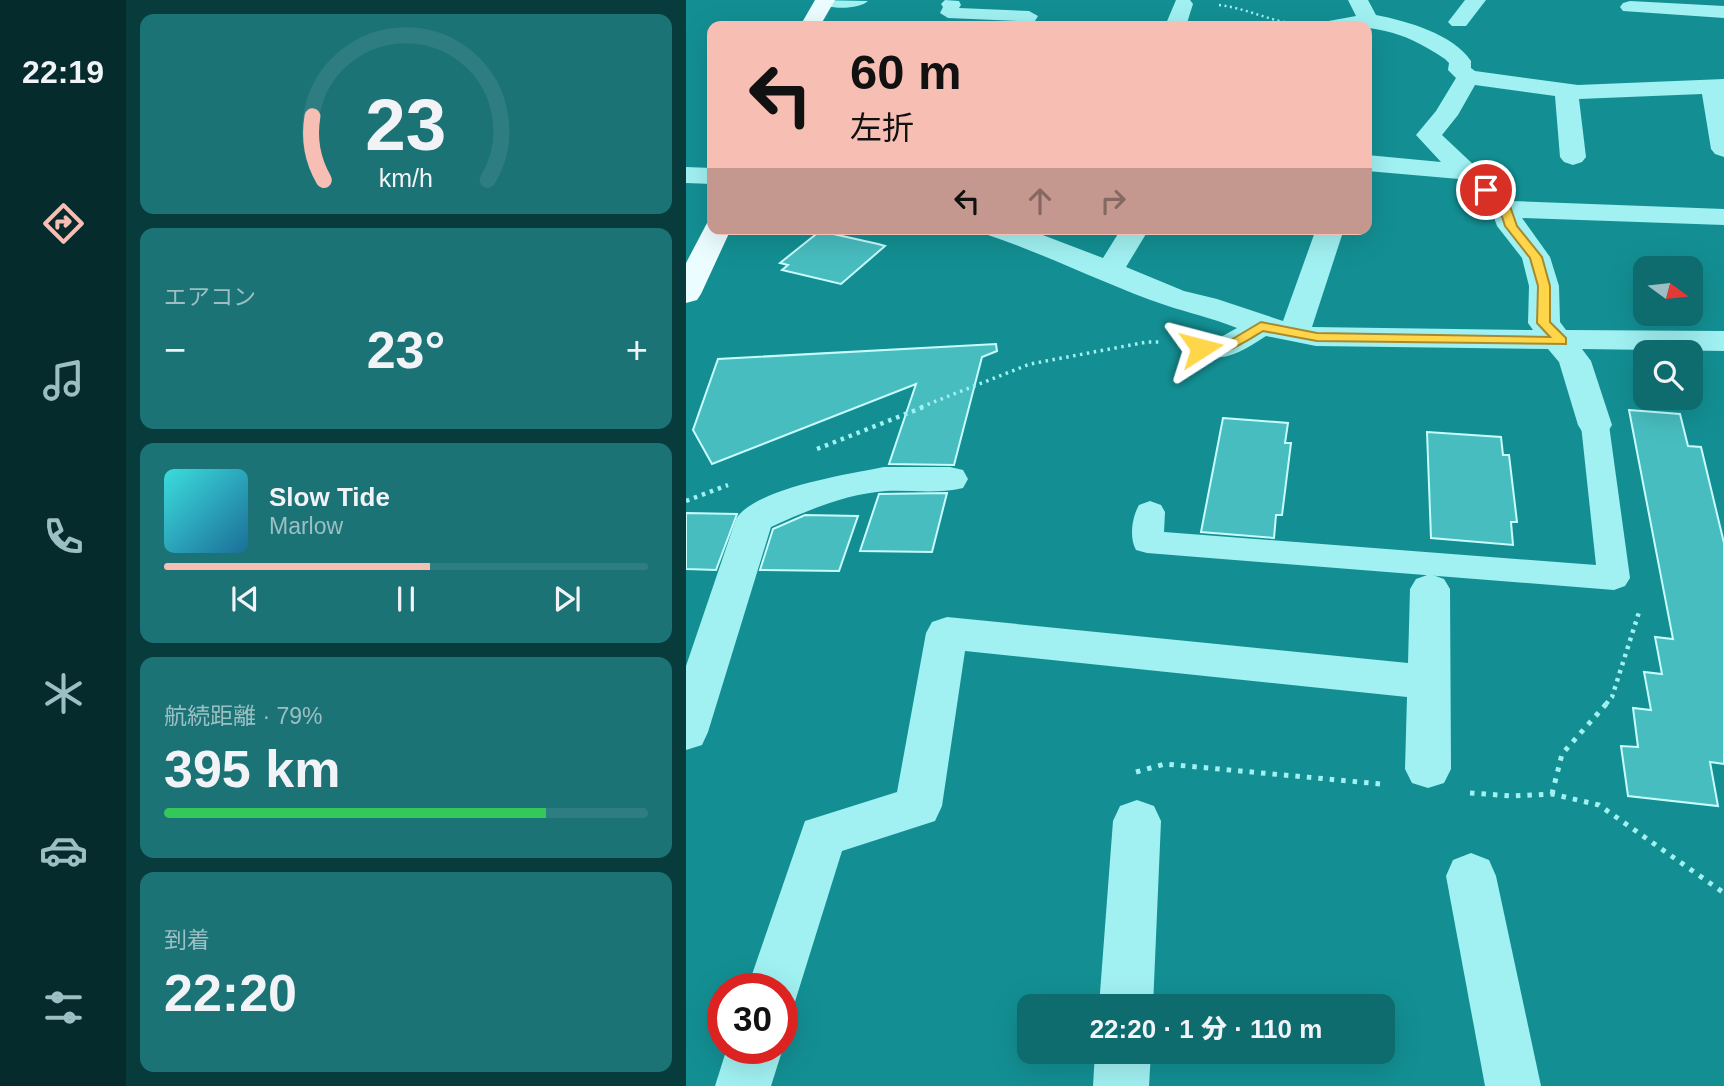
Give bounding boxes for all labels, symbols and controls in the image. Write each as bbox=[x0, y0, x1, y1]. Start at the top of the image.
text: 60 m bbox=[850, 45, 962, 99]
icon: left bbox=[735, 49, 826, 140]
text: 22:19 bbox=[22, 54, 104, 90]
text: 23 bbox=[366, 85, 446, 166]
text: 左折 bbox=[850, 110, 914, 146]
pin bbox=[1456, 160, 1516, 220]
text: km/h bbox=[379, 164, 433, 192]
icon: arrive bbox=[1467, 171, 1505, 209]
icon: left bbox=[948, 182, 986, 220]
icon: ahead bbox=[1021, 182, 1059, 220]
icon: right bbox=[1094, 182, 1132, 220]
icon: directions bbox=[39, 199, 88, 248]
north arrow bbox=[1633, 256, 1703, 326]
map controls bbox=[1633, 256, 1703, 410]
text: エアコン bbox=[164, 284, 256, 310]
position arrow bbox=[1164, 311, 1238, 385]
text: 23° bbox=[367, 321, 445, 379]
text: − bbox=[164, 329, 186, 371]
text: + bbox=[626, 329, 648, 371]
button: search bbox=[1633, 340, 1703, 410]
icon: music bbox=[39, 356, 88, 405]
text: Slow Tide bbox=[269, 482, 390, 512]
icon: phone bbox=[39, 512, 88, 561]
text: Marlow bbox=[269, 513, 343, 539]
icon: previous bbox=[226, 580, 264, 618]
icon: pause bbox=[387, 580, 425, 618]
icon: next bbox=[548, 580, 586, 618]
icon: climate bbox=[39, 669, 88, 718]
text: 航続距離 · 79% bbox=[164, 703, 322, 729]
text: 395 km bbox=[164, 740, 340, 798]
icon: car bbox=[39, 826, 88, 875]
text: 到着 bbox=[164, 927, 210, 953]
text: 22:20 bbox=[164, 964, 297, 1022]
speed limit sign: 30 bbox=[707, 973, 798, 1064]
icon: filters bbox=[39, 983, 88, 1032]
text: 22:20 · 1 分 · 110 m bbox=[1090, 1014, 1322, 1044]

